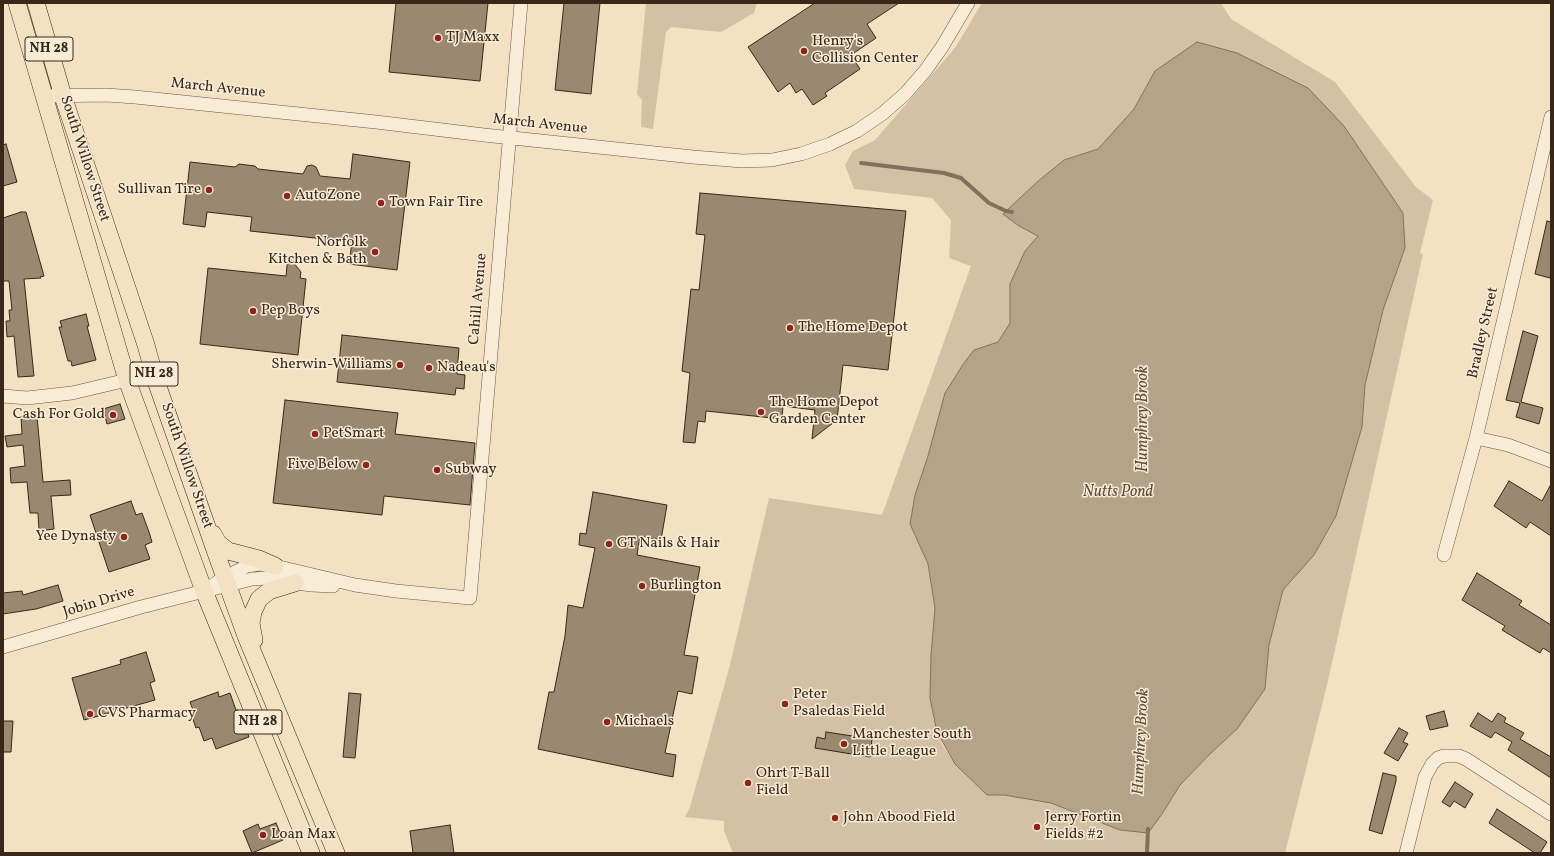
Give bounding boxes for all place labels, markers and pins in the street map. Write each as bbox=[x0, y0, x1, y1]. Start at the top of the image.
place label: TJ Maxx bbox=[446, 29, 500, 47]
marker: TJ Maxx bbox=[433, 33, 443, 43]
place label: Henry's Collision Center bbox=[812, 33, 918, 68]
marker: Henry's Collision Center bbox=[799, 46, 809, 56]
place label: Sullivan Tire bbox=[117, 181, 201, 199]
marker: Sullivan Tire bbox=[204, 185, 214, 195]
place label: AutoZone bbox=[295, 187, 360, 205]
marker: AutoZone bbox=[282, 191, 292, 201]
place label: Town Fair Tire bbox=[389, 194, 483, 212]
marker: Town Fair Tire bbox=[376, 198, 386, 208]
place label: Norfolk Kitchen & Bath bbox=[268, 234, 367, 269]
marker: Norfolk Kitchen & Bath bbox=[370, 247, 380, 257]
place label: Pep Boys bbox=[261, 302, 320, 320]
marker: Pep Boys bbox=[248, 306, 258, 316]
place label: The Home Depot bbox=[798, 319, 908, 337]
marker: The Home Depot bbox=[785, 323, 795, 333]
place label: Sherwin-Williams bbox=[271, 356, 392, 374]
place label: Nadeau's bbox=[437, 359, 496, 377]
marker: Sherwin-Williams bbox=[395, 360, 405, 370]
marker: Nadeau's bbox=[424, 363, 434, 373]
place label: The Home Depot Garden Center bbox=[769, 394, 879, 429]
place label: Cash For Gold bbox=[13, 406, 105, 424]
marker: The Home Depot Garden Center bbox=[756, 407, 766, 417]
marker: Cash For Gold bbox=[108, 410, 118, 420]
place label: PetSmart bbox=[323, 425, 384, 443]
marker: PetSmart bbox=[310, 429, 320, 439]
place label: Five Below bbox=[287, 456, 358, 474]
marker: Five Below bbox=[361, 460, 371, 470]
place label: Subway bbox=[445, 461, 497, 479]
marker: Subway bbox=[432, 465, 442, 475]
place label: Yee Dynasty bbox=[35, 528, 116, 546]
marker: Yee Dynasty bbox=[119, 532, 129, 542]
place label: GT Nails & Hair bbox=[617, 535, 720, 553]
marker: GT Nails & Hair bbox=[604, 539, 614, 549]
place label: Burlington bbox=[650, 577, 722, 595]
marker: Burlington bbox=[637, 581, 647, 591]
place label: Peter Psaledas Field bbox=[793, 686, 885, 721]
marker: Peter Psaledas Field bbox=[780, 699, 790, 709]
place label: CVS Pharmacy bbox=[98, 705, 196, 723]
marker: CVS Pharmacy bbox=[85, 709, 95, 719]
place label: Michaels bbox=[615, 713, 674, 731]
marker: Michaels bbox=[602, 717, 612, 727]
place label: Manchester South Little League bbox=[852, 726, 972, 761]
marker: Manchester South Little League bbox=[839, 739, 849, 749]
place label: Ohrt T-Ball Field bbox=[756, 765, 830, 800]
marker: Ohrt T-Ball Field bbox=[743, 778, 753, 788]
place label: John Abood Field bbox=[843, 809, 955, 827]
place label: Jerry Fortin Fields #2 bbox=[1045, 809, 1121, 844]
marker: John Abood Field bbox=[830, 813, 840, 823]
marker: Jerry Fortin Fields #2 bbox=[1032, 822, 1042, 832]
place label: Loan Max bbox=[271, 826, 336, 844]
marker: Loan Max bbox=[258, 830, 268, 840]

